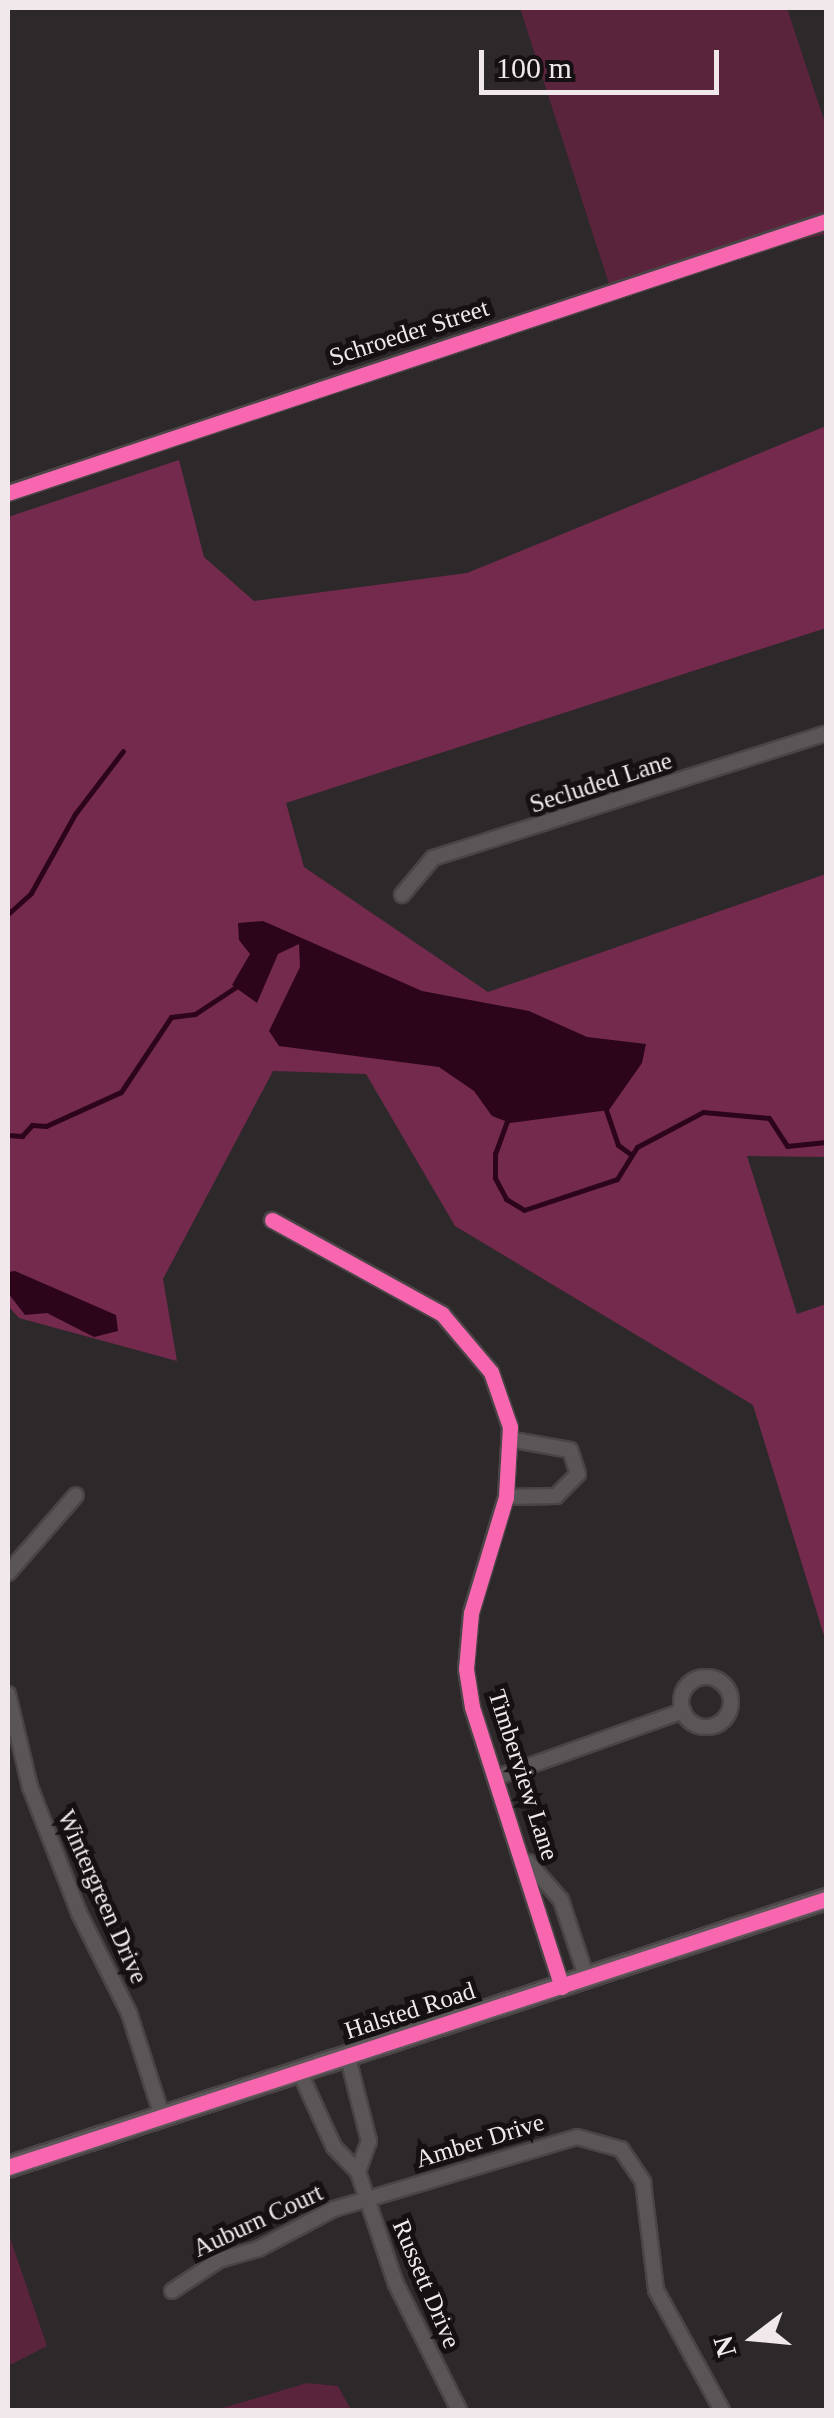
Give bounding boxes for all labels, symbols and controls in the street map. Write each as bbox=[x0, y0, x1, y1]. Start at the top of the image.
scale bar bbox=[484, 30, 724, 92]
text: 100 m bbox=[496, 51, 572, 84]
street label: Schroeder Street bbox=[325, 293, 493, 373]
street label: Secluded Lane bbox=[526, 746, 676, 820]
street label: Timberview Lane bbox=[481, 1686, 565, 1864]
street label: Wintergreen Drive bbox=[50, 1806, 154, 1988]
street label: Halsted Road bbox=[341, 1976, 479, 2046]
street label: Amber Drive bbox=[412, 2107, 548, 2175]
street label: Auburn Court bbox=[188, 2178, 328, 2264]
street label: Russett Drive bbox=[385, 2215, 467, 2353]
north arrow bbox=[704, 2288, 804, 2388]
text: N bbox=[707, 2332, 742, 2360]

